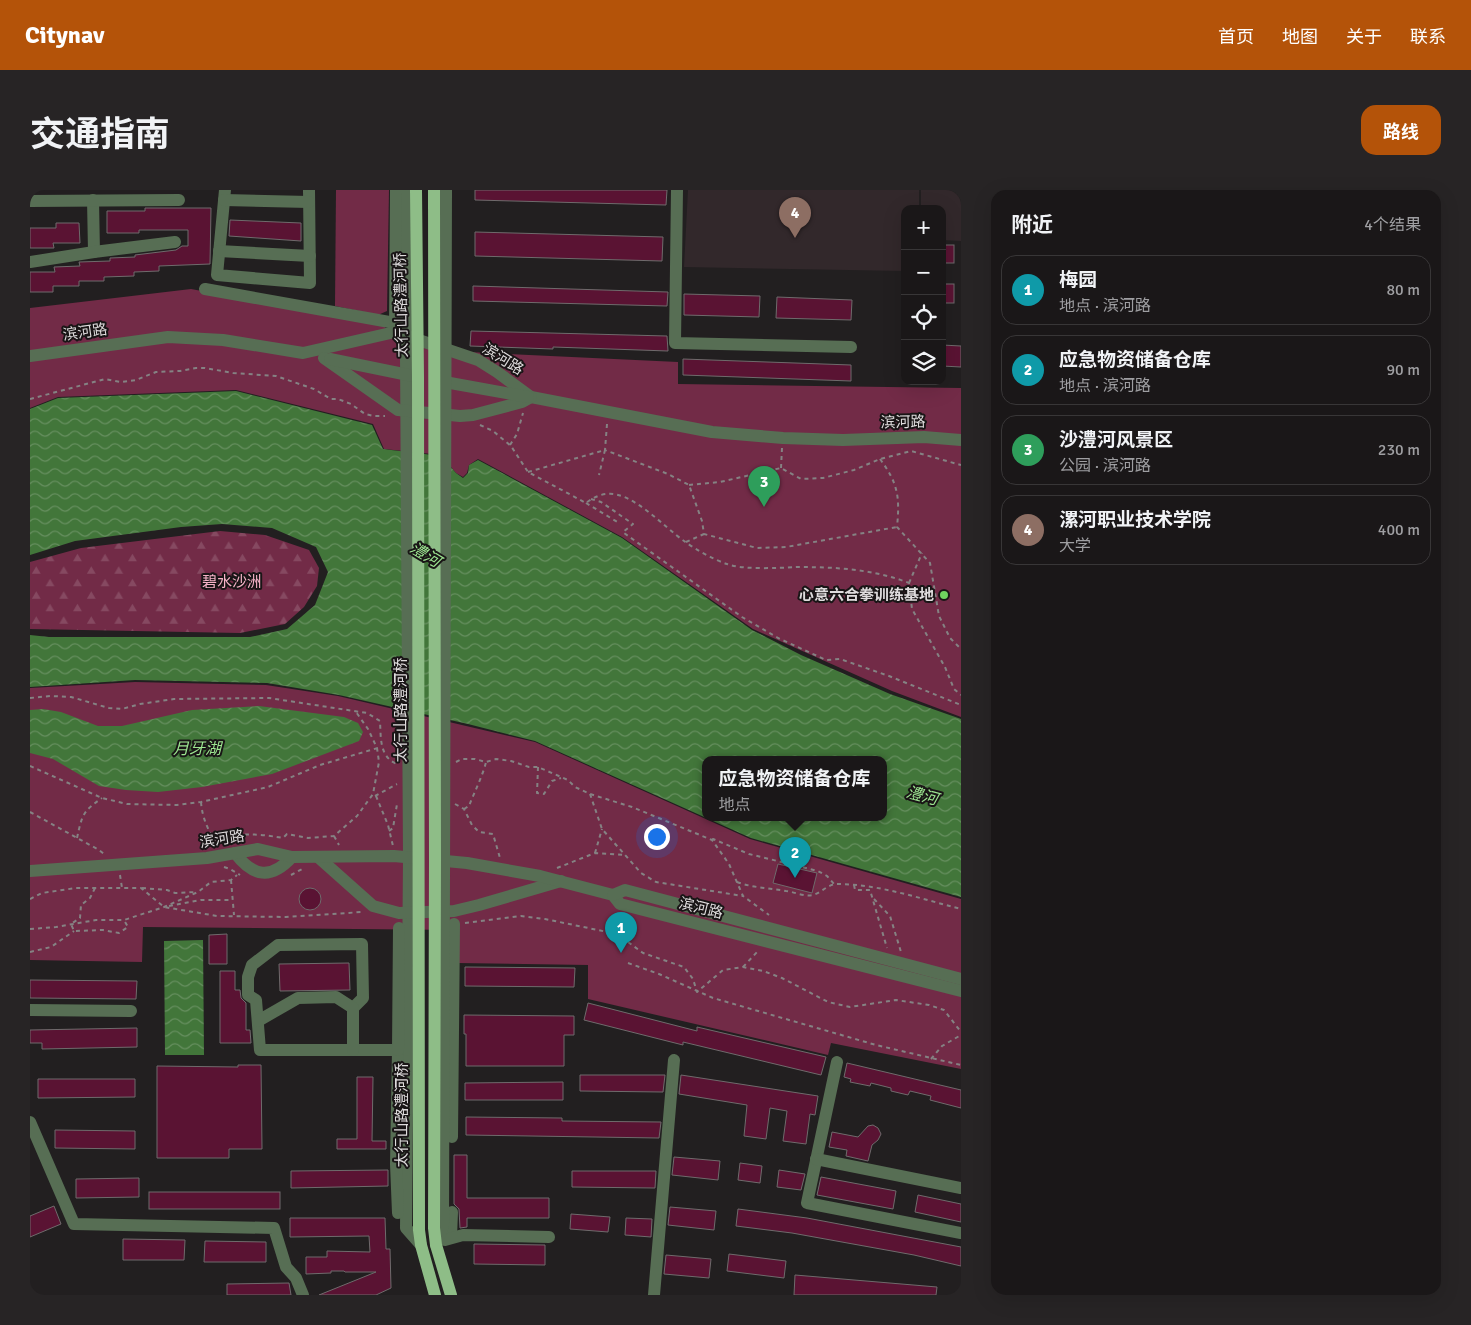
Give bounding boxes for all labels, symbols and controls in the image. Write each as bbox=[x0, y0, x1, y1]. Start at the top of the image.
text: Citynav bbox=[25, 20, 104, 50]
text: 首页 bbox=[1218, 26, 1254, 48]
text: 地图 bbox=[1282, 26, 1318, 48]
text: 关于 bbox=[1346, 26, 1382, 48]
text: 联系 bbox=[1410, 26, 1446, 48]
button: 路线 bbox=[1361, 105, 1441, 155]
text: 交通指南 bbox=[30, 113, 170, 156]
pin: 4 bbox=[779, 197, 811, 238]
map controls bbox=[901, 205, 946, 385]
button: + bbox=[901, 205, 946, 250]
text: 附近 bbox=[1011, 212, 1053, 238]
text: 4个结果 bbox=[1364, 215, 1421, 235]
button: − bbox=[901, 250, 946, 295]
street label: 太行山路澧河桥 bbox=[391, 252, 411, 358]
text: 梅园 bbox=[1059, 268, 1097, 292]
text: 1 bbox=[1024, 280, 1032, 300]
text: 80 m bbox=[1386, 280, 1420, 300]
button: locate bbox=[901, 295, 946, 340]
text: 地点 · 滨河路 bbox=[1059, 296, 1151, 316]
street label: 滨河路 bbox=[61, 320, 109, 344]
street label: 滨河路 bbox=[479, 339, 527, 379]
button: layers bbox=[901, 340, 946, 385]
text: 应急物资储备仓库 bbox=[1059, 348, 1211, 372]
text: 2 bbox=[1024, 360, 1032, 380]
text: 90 m bbox=[1386, 360, 1420, 380]
text: 地点 · 滨河路 bbox=[1059, 376, 1151, 396]
street label: 滨河路 bbox=[880, 413, 926, 431]
text: 沙澧河风景区 bbox=[1059, 428, 1173, 452]
text: 3 bbox=[1024, 440, 1032, 460]
text: 230 m bbox=[1378, 440, 1420, 460]
text: 公园 · 滨河路 bbox=[1059, 456, 1151, 476]
pin: 3 bbox=[748, 466, 780, 507]
text: 漯河职业技术学院 bbox=[1059, 508, 1211, 532]
text: 4 bbox=[1024, 520, 1032, 540]
text: 400 m bbox=[1378, 520, 1420, 540]
text: 大学 bbox=[1059, 536, 1091, 556]
water label: 澧河 bbox=[406, 538, 446, 573]
park label: 碧水沙洲 bbox=[202, 573, 262, 591]
place label: 心意六合拳训练基地 bbox=[799, 586, 934, 604]
marker: 心意六合拳训练基地 bbox=[938, 589, 950, 601]
street label: 太行山路澧河桥 bbox=[392, 657, 410, 763]
water label: 月牙湖 bbox=[173, 739, 224, 759]
popup bbox=[702, 756, 887, 821]
text: 应急物资储备仓库 bbox=[718, 767, 871, 791]
water label: 澧河 bbox=[904, 782, 943, 811]
text: 地点 bbox=[718, 795, 751, 815]
your location bbox=[644, 824, 670, 850]
street label: 滨河路 bbox=[198, 827, 246, 851]
pin: 2 bbox=[779, 837, 811, 878]
street label: 滨河路 bbox=[677, 894, 725, 922]
pin: 1 bbox=[605, 912, 637, 953]
street label: 太行山路澧河桥 bbox=[393, 1062, 411, 1168]

